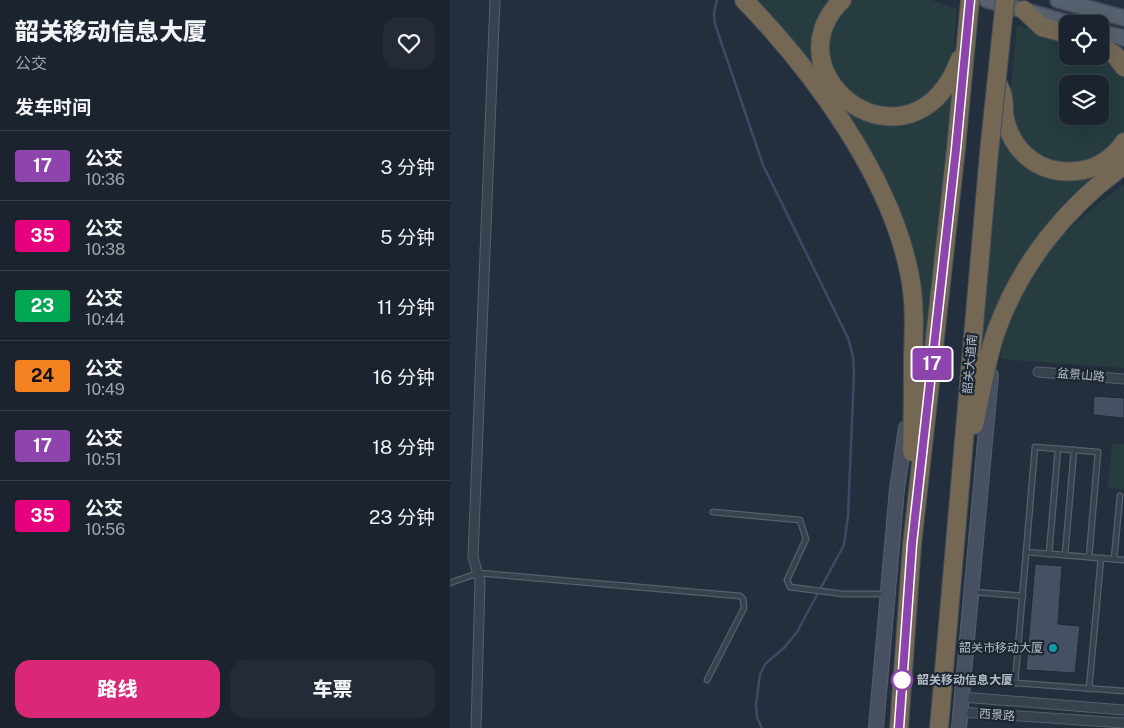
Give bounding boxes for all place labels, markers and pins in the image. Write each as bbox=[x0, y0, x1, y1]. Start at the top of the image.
place label: 韶关市移动大厦 bbox=[959, 641, 1043, 655]
marker: 韶关市移动大厦 bbox=[1047, 642, 1059, 654]
marker: 韶关移动信息大厦 bbox=[891, 669, 913, 691]
place label: 韶关移动信息大厦 bbox=[917, 673, 1013, 687]

